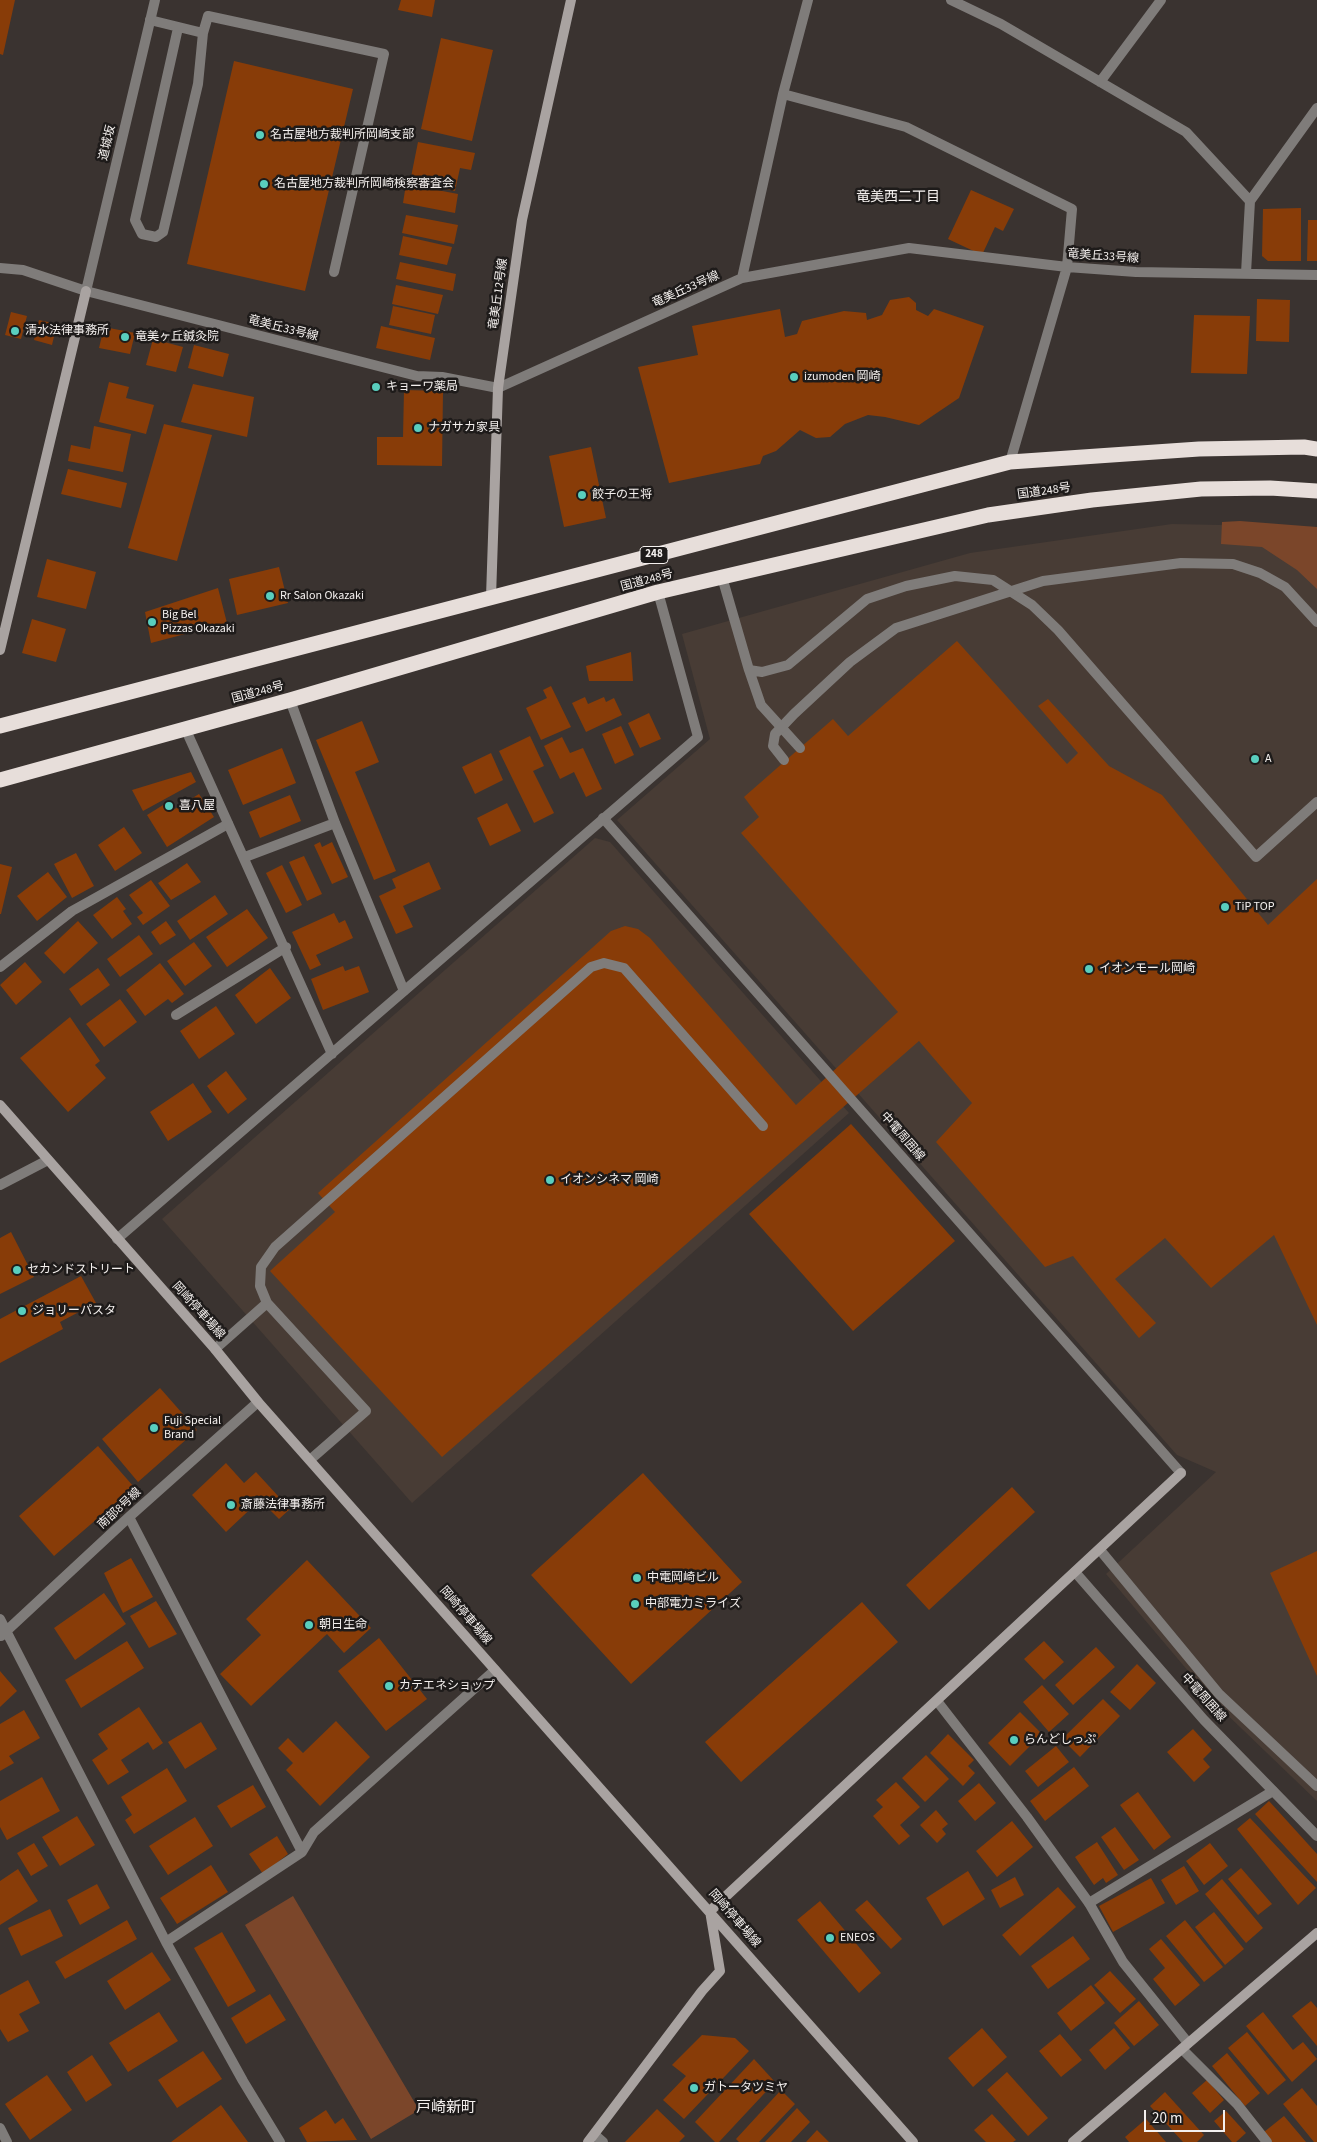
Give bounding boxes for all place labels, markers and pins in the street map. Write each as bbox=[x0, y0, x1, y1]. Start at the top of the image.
place label: 名古屋地方裁判所岡崎支部 bbox=[270, 128, 414, 142]
marker: 名古屋地方裁判所岡崎支部 bbox=[254, 129, 266, 141]
place label: 名古屋地方裁判所岡崎検察審査会 bbox=[274, 177, 454, 191]
marker: 名古屋地方裁判所岡崎検察審査会 bbox=[258, 178, 270, 190]
place label: 清水法律事務所 bbox=[25, 324, 109, 338]
marker: 清水法律事務所 bbox=[9, 325, 21, 337]
place label: 竜美ヶ丘鍼灸院 bbox=[135, 330, 219, 344]
marker: 竜美ヶ丘鍼灸院 bbox=[119, 331, 131, 343]
place label: izumoden 岡崎 bbox=[804, 370, 880, 384]
marker: izumoden 岡崎 bbox=[788, 371, 800, 383]
place label: キョーワ薬局 bbox=[386, 380, 458, 394]
marker: キョーワ薬局 bbox=[370, 381, 382, 393]
place label: ナガサカ家具 bbox=[428, 421, 500, 435]
marker: ナガサカ家具 bbox=[412, 422, 424, 434]
place label: 餃子の王将 bbox=[592, 488, 652, 502]
marker: 餃子の王将 bbox=[576, 489, 588, 501]
place label: Rr Salon Okazaki bbox=[280, 589, 364, 603]
marker: Rr Salon Okazaki bbox=[264, 590, 276, 602]
place label: Big Bel Pizzas Okazaki bbox=[162, 608, 235, 636]
marker: Big Bel Pizzas Okazaki bbox=[146, 616, 158, 628]
place label: A bbox=[1265, 752, 1272, 766]
marker: A bbox=[1249, 753, 1261, 765]
place label: 喜八屋 bbox=[179, 799, 215, 813]
marker: 喜八屋 bbox=[163, 800, 175, 812]
place label: TiP TOP bbox=[1235, 900, 1274, 914]
marker: TiP TOP bbox=[1219, 901, 1231, 913]
place label: イオンモール岡崎 bbox=[1099, 962, 1195, 976]
marker: イオンモール岡崎 bbox=[1083, 963, 1095, 975]
place label: イオンシネマ 岡崎 bbox=[560, 1173, 658, 1187]
marker: イオンシネマ 岡崎 bbox=[544, 1174, 556, 1186]
place label: セカンドストリート bbox=[27, 1263, 135, 1277]
marker: セカンドストリート bbox=[11, 1264, 23, 1276]
place label: ジョリーパスタ bbox=[32, 1304, 116, 1318]
marker: ジョリーパスタ bbox=[16, 1305, 28, 1317]
place label: Fuji Special Brand bbox=[164, 1414, 221, 1442]
marker: Fuji Special Brand bbox=[148, 1422, 160, 1434]
place label: 斎藤法律事務所 bbox=[241, 1498, 325, 1512]
marker: 斎藤法律事務所 bbox=[225, 1499, 237, 1511]
place label: 中電岡崎ビル bbox=[647, 1571, 719, 1585]
marker: 中電岡崎ビル bbox=[631, 1572, 643, 1584]
place label: 中部電力ミライズ bbox=[645, 1597, 741, 1611]
marker: 中部電力ミライズ bbox=[629, 1598, 641, 1610]
place label: 朝日生命 bbox=[319, 1618, 367, 1632]
marker: 朝日生命 bbox=[303, 1619, 315, 1631]
place label: カテエネショップ bbox=[399, 1679, 495, 1693]
marker: カテエネショップ bbox=[383, 1680, 395, 1692]
place label: らんどしっぷ bbox=[1024, 1733, 1096, 1747]
marker: らんどしっぷ bbox=[1008, 1734, 1020, 1746]
place label: ENEOS bbox=[840, 1931, 875, 1945]
marker: ENEOS bbox=[824, 1932, 836, 1944]
place label: ガトータツミヤ bbox=[704, 2081, 788, 2095]
marker: ガトータツミヤ bbox=[688, 2082, 700, 2094]

